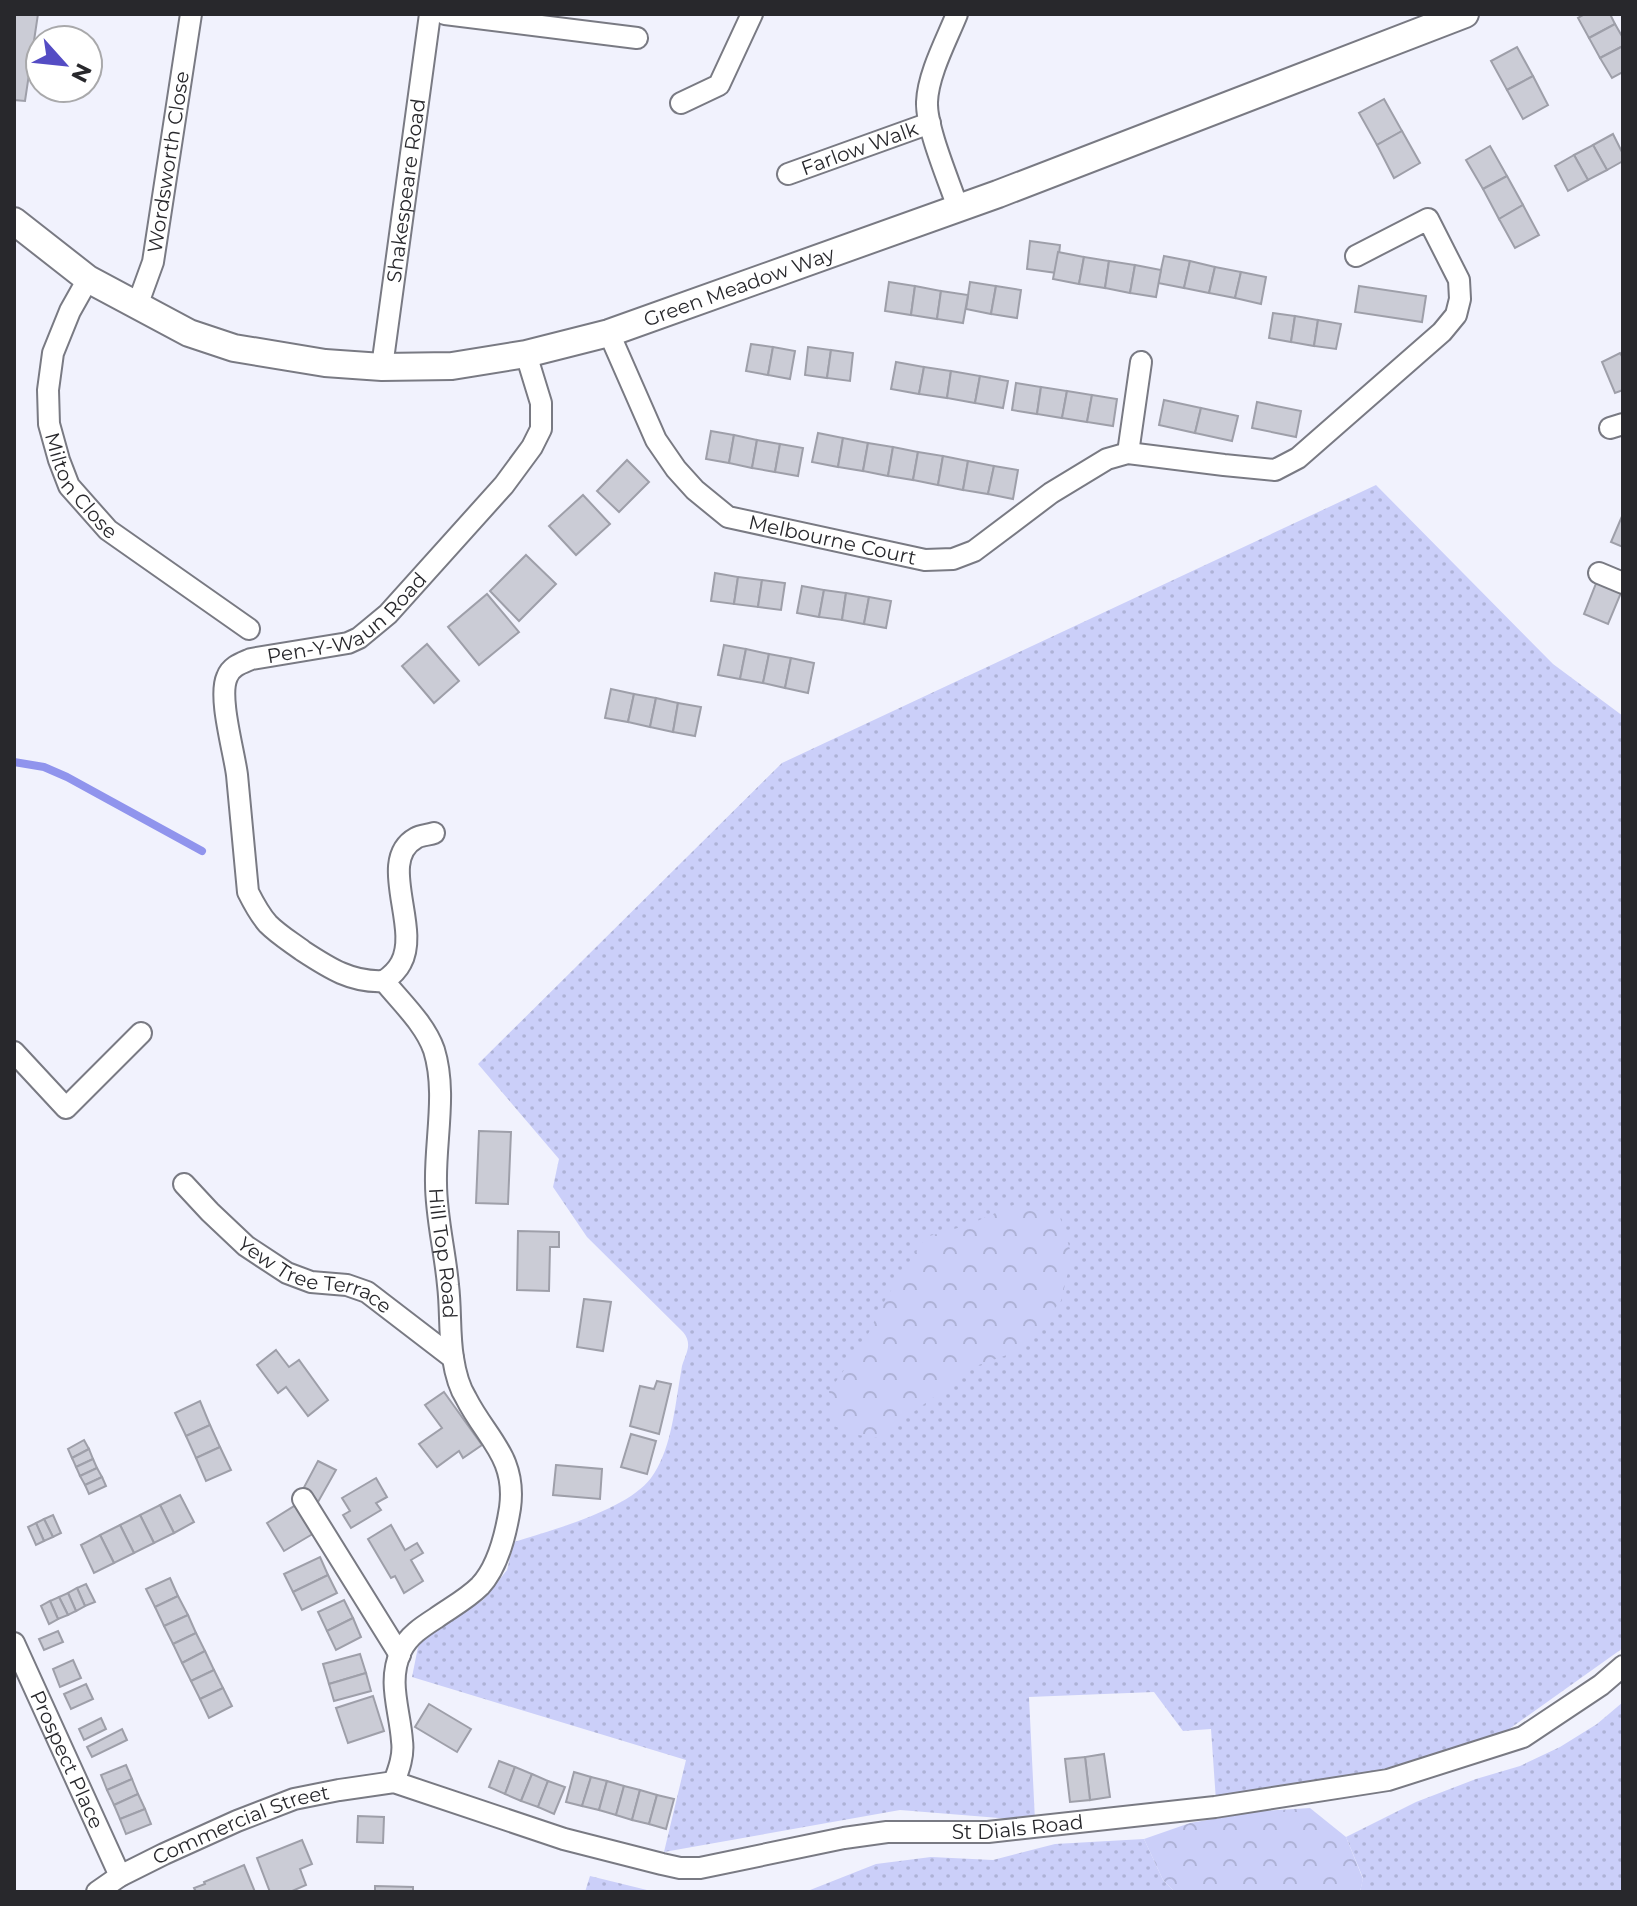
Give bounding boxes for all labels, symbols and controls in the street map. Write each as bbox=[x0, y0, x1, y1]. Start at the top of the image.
north arrow bbox=[24, 24, 104, 104]
text: N bbox=[65, 59, 97, 87]
street label: Wordsworth Close bbox=[143, 69, 194, 255]
street label: Shakespeare Road bbox=[382, 97, 430, 284]
street label: Farlow Walk bbox=[798, 116, 921, 180]
street label: Green Meadow Way bbox=[640, 241, 838, 332]
street label: Milton Close bbox=[40, 430, 121, 544]
street label: Melbourne Court bbox=[746, 510, 919, 570]
street label: Pen-Y-Waun Road bbox=[265, 568, 432, 668]
street label: Hill Top Road bbox=[424, 1187, 462, 1319]
street label: Yew Tree Terrace bbox=[232, 1232, 396, 1318]
street label: Prospect Place bbox=[25, 1687, 109, 1832]
street label: Commercial Street bbox=[149, 1780, 331, 1870]
street label: St Dials Road bbox=[952, 1810, 1085, 1844]

